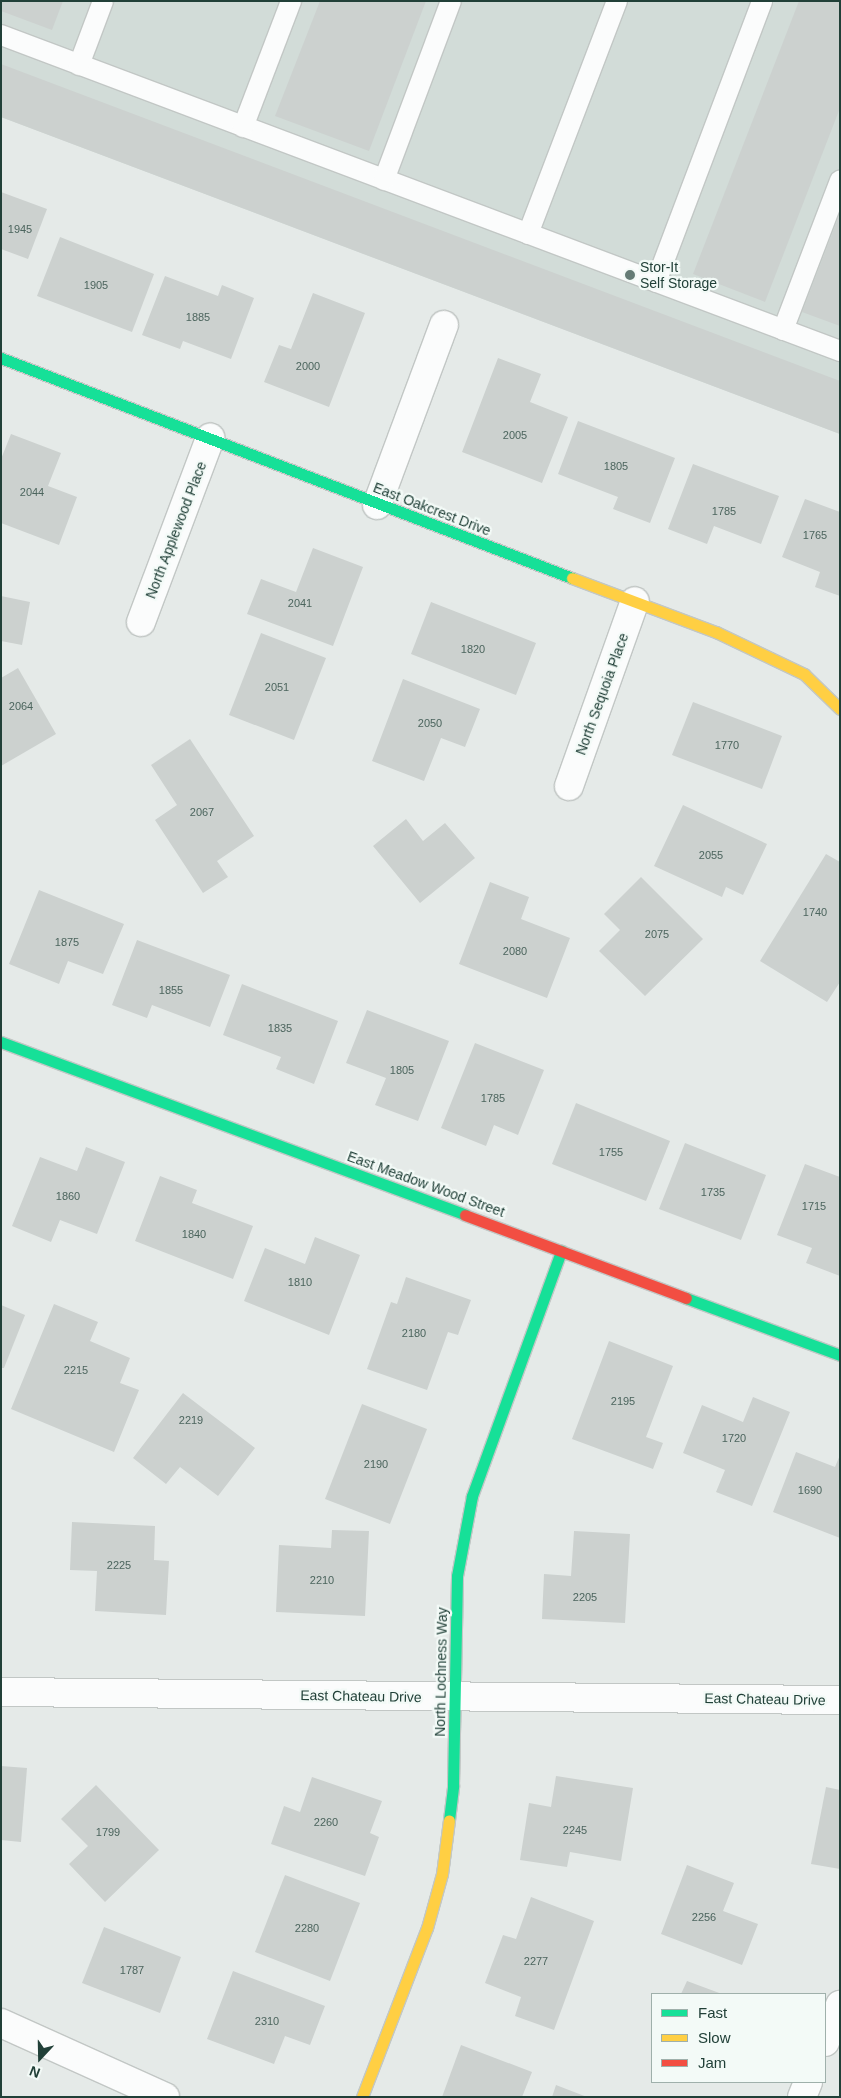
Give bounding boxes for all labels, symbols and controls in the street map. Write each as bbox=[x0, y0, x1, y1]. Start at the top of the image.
house number: 1945 bbox=[8, 222, 32, 236]
place label: Stor-It Self Storage bbox=[640, 259, 717, 292]
marker: Stor-It Self Storage bbox=[624, 269, 636, 281]
house number: 1905 bbox=[84, 278, 108, 292]
house number: 1885 bbox=[186, 310, 210, 324]
house number: 2000 bbox=[296, 359, 320, 373]
house number: 2005 bbox=[503, 428, 527, 442]
street label: North Applewood Place bbox=[142, 459, 210, 601]
house number: 1805 bbox=[604, 459, 628, 473]
street label: East Oakcrest Drive bbox=[371, 479, 493, 539]
house number: 2044 bbox=[20, 485, 44, 499]
house number: 1785 bbox=[712, 504, 736, 518]
house number: 1765 bbox=[803, 528, 827, 542]
house number: 2041 bbox=[288, 596, 312, 610]
street label: North Sequoia Place bbox=[572, 631, 632, 757]
house number: 1820 bbox=[461, 642, 485, 656]
house number: 2051 bbox=[265, 680, 289, 694]
house number: 2064 bbox=[9, 699, 33, 713]
house number: 2050 bbox=[418, 716, 442, 730]
house number: 1770 bbox=[715, 738, 739, 752]
house number: 2067 bbox=[190, 805, 214, 819]
house number: 2055 bbox=[699, 848, 723, 862]
house number: 1740 bbox=[803, 905, 827, 919]
house number: 2075 bbox=[645, 927, 669, 941]
house number: 1875 bbox=[55, 935, 79, 949]
house number: 2080 bbox=[503, 944, 527, 958]
house number: 1855 bbox=[159, 983, 183, 997]
house number: 1835 bbox=[268, 1021, 292, 1035]
house number: 1805 bbox=[390, 1063, 414, 1077]
house number: 1785 bbox=[481, 1091, 505, 1105]
house number: 1755 bbox=[599, 1145, 623, 1159]
street label: East Meadow Wood Street bbox=[345, 1148, 507, 1220]
house number: 1735 bbox=[701, 1185, 725, 1199]
house number: 1860 bbox=[56, 1189, 80, 1203]
house number: 1715 bbox=[802, 1199, 826, 1213]
house number: 1840 bbox=[182, 1227, 206, 1241]
house number: 1810 bbox=[288, 1275, 312, 1289]
house number: 2180 bbox=[402, 1326, 426, 1340]
house number: 2215 bbox=[64, 1363, 88, 1377]
house number: 2195 bbox=[611, 1394, 635, 1408]
house number: 2219 bbox=[179, 1413, 203, 1427]
house number: 1720 bbox=[722, 1431, 746, 1445]
house number: 2190 bbox=[364, 1457, 388, 1471]
house number: 1690 bbox=[798, 1483, 822, 1497]
house number: 2225 bbox=[107, 1558, 131, 1572]
house number: 2210 bbox=[310, 1573, 334, 1587]
house number: 2205 bbox=[573, 1590, 597, 1604]
street label: North Lochness Way bbox=[431, 1607, 451, 1737]
street label: East Chateau Drive bbox=[300, 1687, 422, 1705]
street label: East Chateau Drive bbox=[704, 1690, 826, 1708]
house number: 2260 bbox=[314, 1815, 338, 1829]
house number: 2245 bbox=[563, 1823, 587, 1837]
house number: 1799 bbox=[96, 1825, 120, 1839]
house number: 2256 bbox=[692, 1910, 716, 1924]
house number: 2280 bbox=[295, 1921, 319, 1935]
house number: 2277 bbox=[524, 1954, 548, 1968]
house number: 1787 bbox=[120, 1963, 144, 1977]
legend bbox=[651, 1993, 826, 2083]
text: Fast bbox=[698, 2004, 727, 2021]
house number: 2310 bbox=[255, 2014, 279, 2028]
text: Slow bbox=[698, 2029, 731, 2046]
north arrow bbox=[15, 2033, 65, 2083]
text: Jam bbox=[698, 2054, 726, 2071]
text: N bbox=[27, 2063, 42, 2081]

